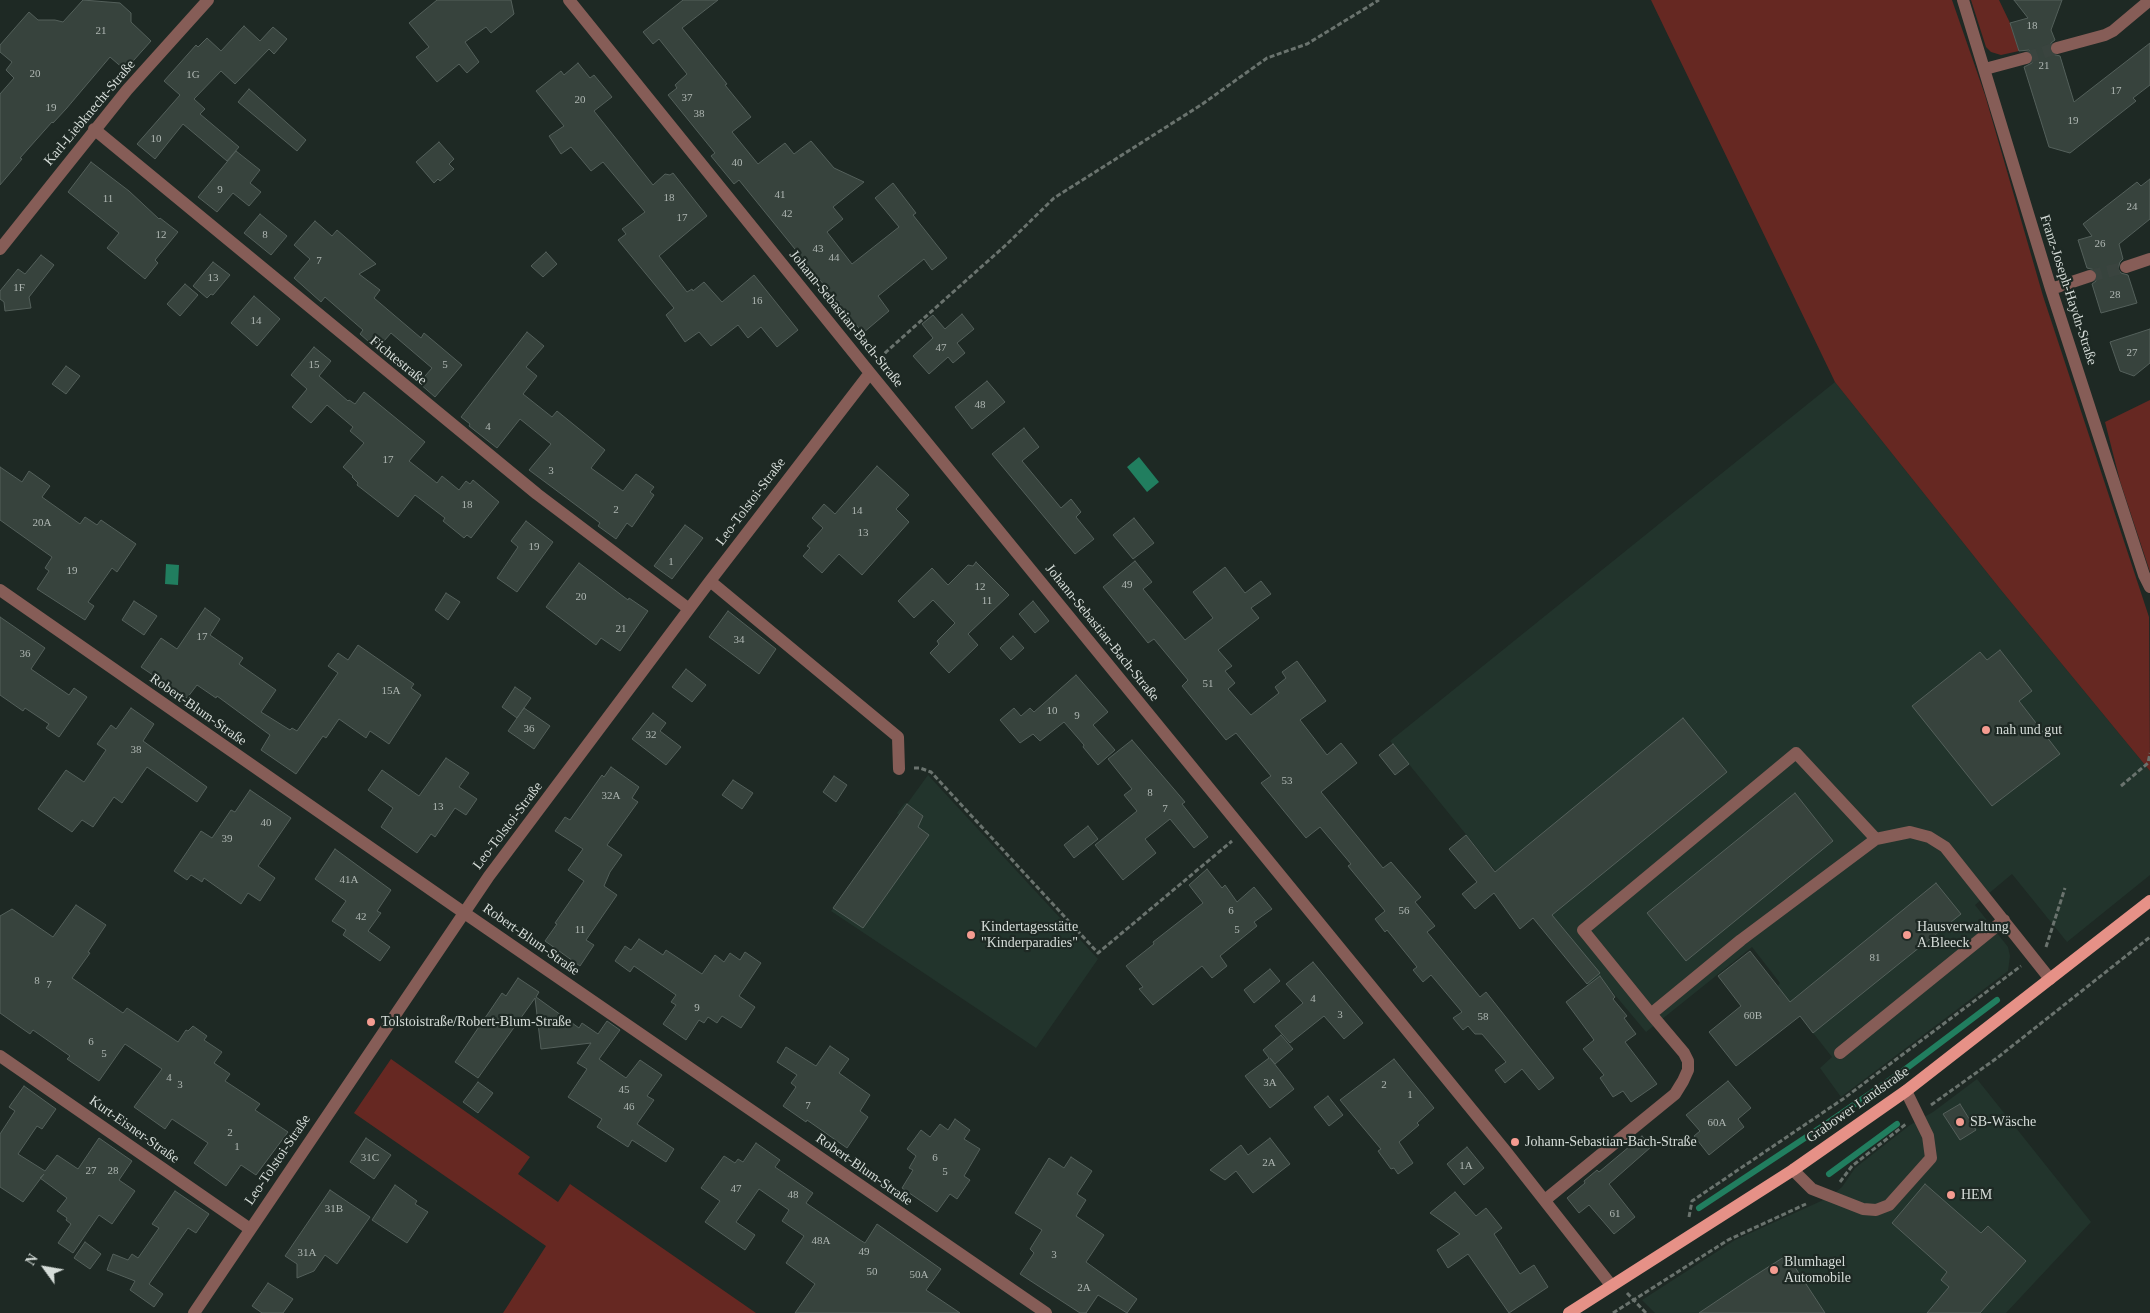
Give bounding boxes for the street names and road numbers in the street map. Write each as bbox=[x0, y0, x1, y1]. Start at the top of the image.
street label: Karl-Liebknecht-Straße bbox=[41, 57, 139, 169]
street label: Franz-Joseph-Haydn-Straße bbox=[2036, 213, 2100, 367]
street label: Johann-Sebastian-Bach-Straße bbox=[785, 247, 907, 391]
street label: Fichtestraße bbox=[366, 333, 430, 389]
street label: Leo-Tolstoi-Straße bbox=[713, 455, 789, 549]
street label: Johann-Sebastian-Bach-Straße bbox=[1041, 561, 1163, 705]
street label: Robert-Blum-Straße bbox=[146, 670, 250, 750]
street label: Leo-Tolstoi-Straße bbox=[470, 779, 546, 873]
street label: Robert-Blum-Straße bbox=[479, 900, 583, 980]
street label: Grabower Landstraße bbox=[1803, 1063, 1913, 1147]
street label: Kurt-Eisner-Straße bbox=[86, 1093, 182, 1167]
street label: Leo-Tolstoi-Straße bbox=[242, 1112, 314, 1208]
street label: Robert-Blum-Straße bbox=[812, 1130, 916, 1210]

